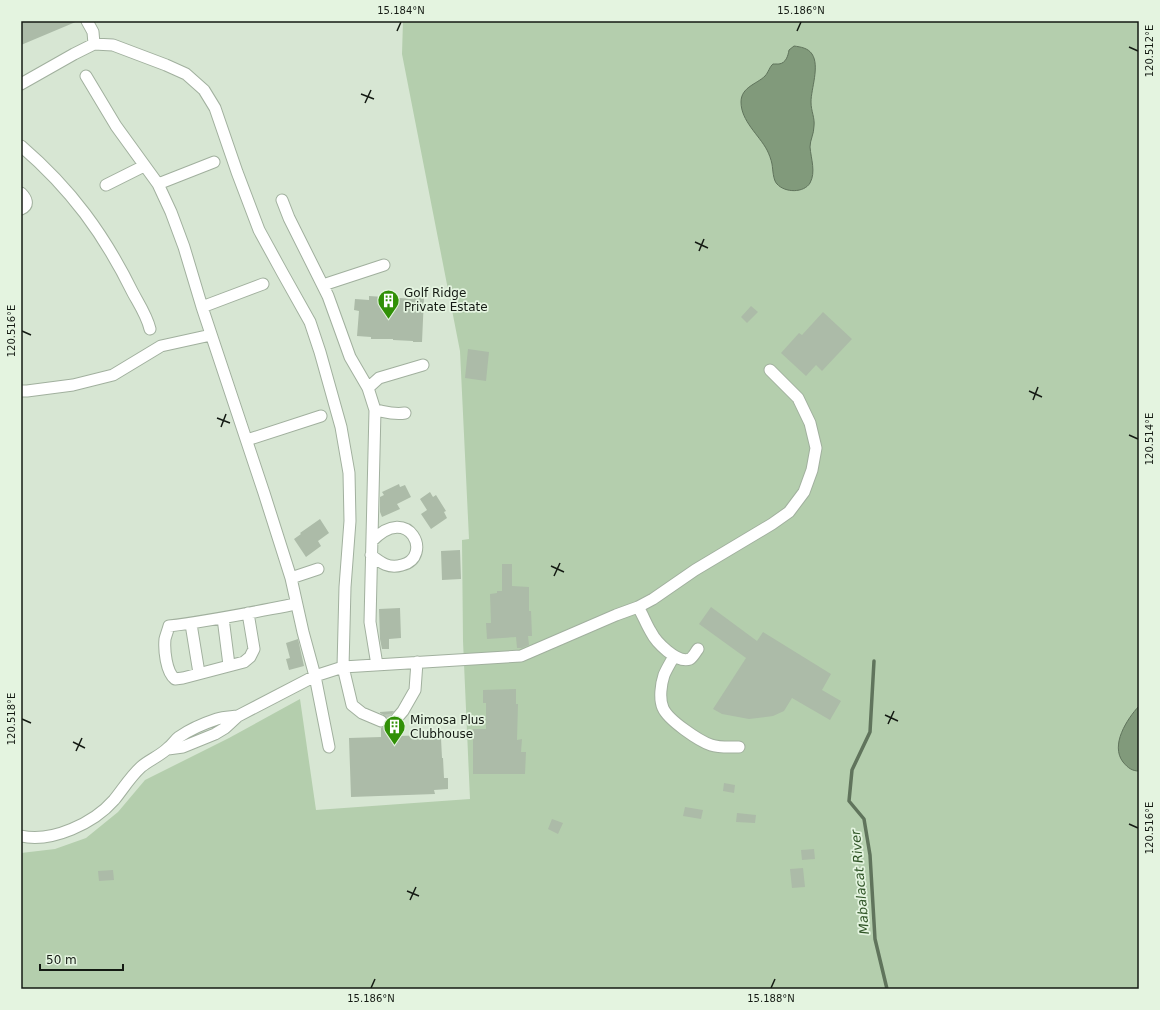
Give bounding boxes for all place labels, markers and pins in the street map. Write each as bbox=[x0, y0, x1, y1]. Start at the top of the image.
place label: Golf Ridge Private Estate bbox=[404, 286, 488, 314]
building icon: Golf Ridge Private Estate bbox=[376, 287, 402, 320]
place label: Mimosa Plus Clubhouse bbox=[410, 713, 485, 741]
building icon: Mimosa Plus Clubhouse bbox=[382, 714, 408, 747]

